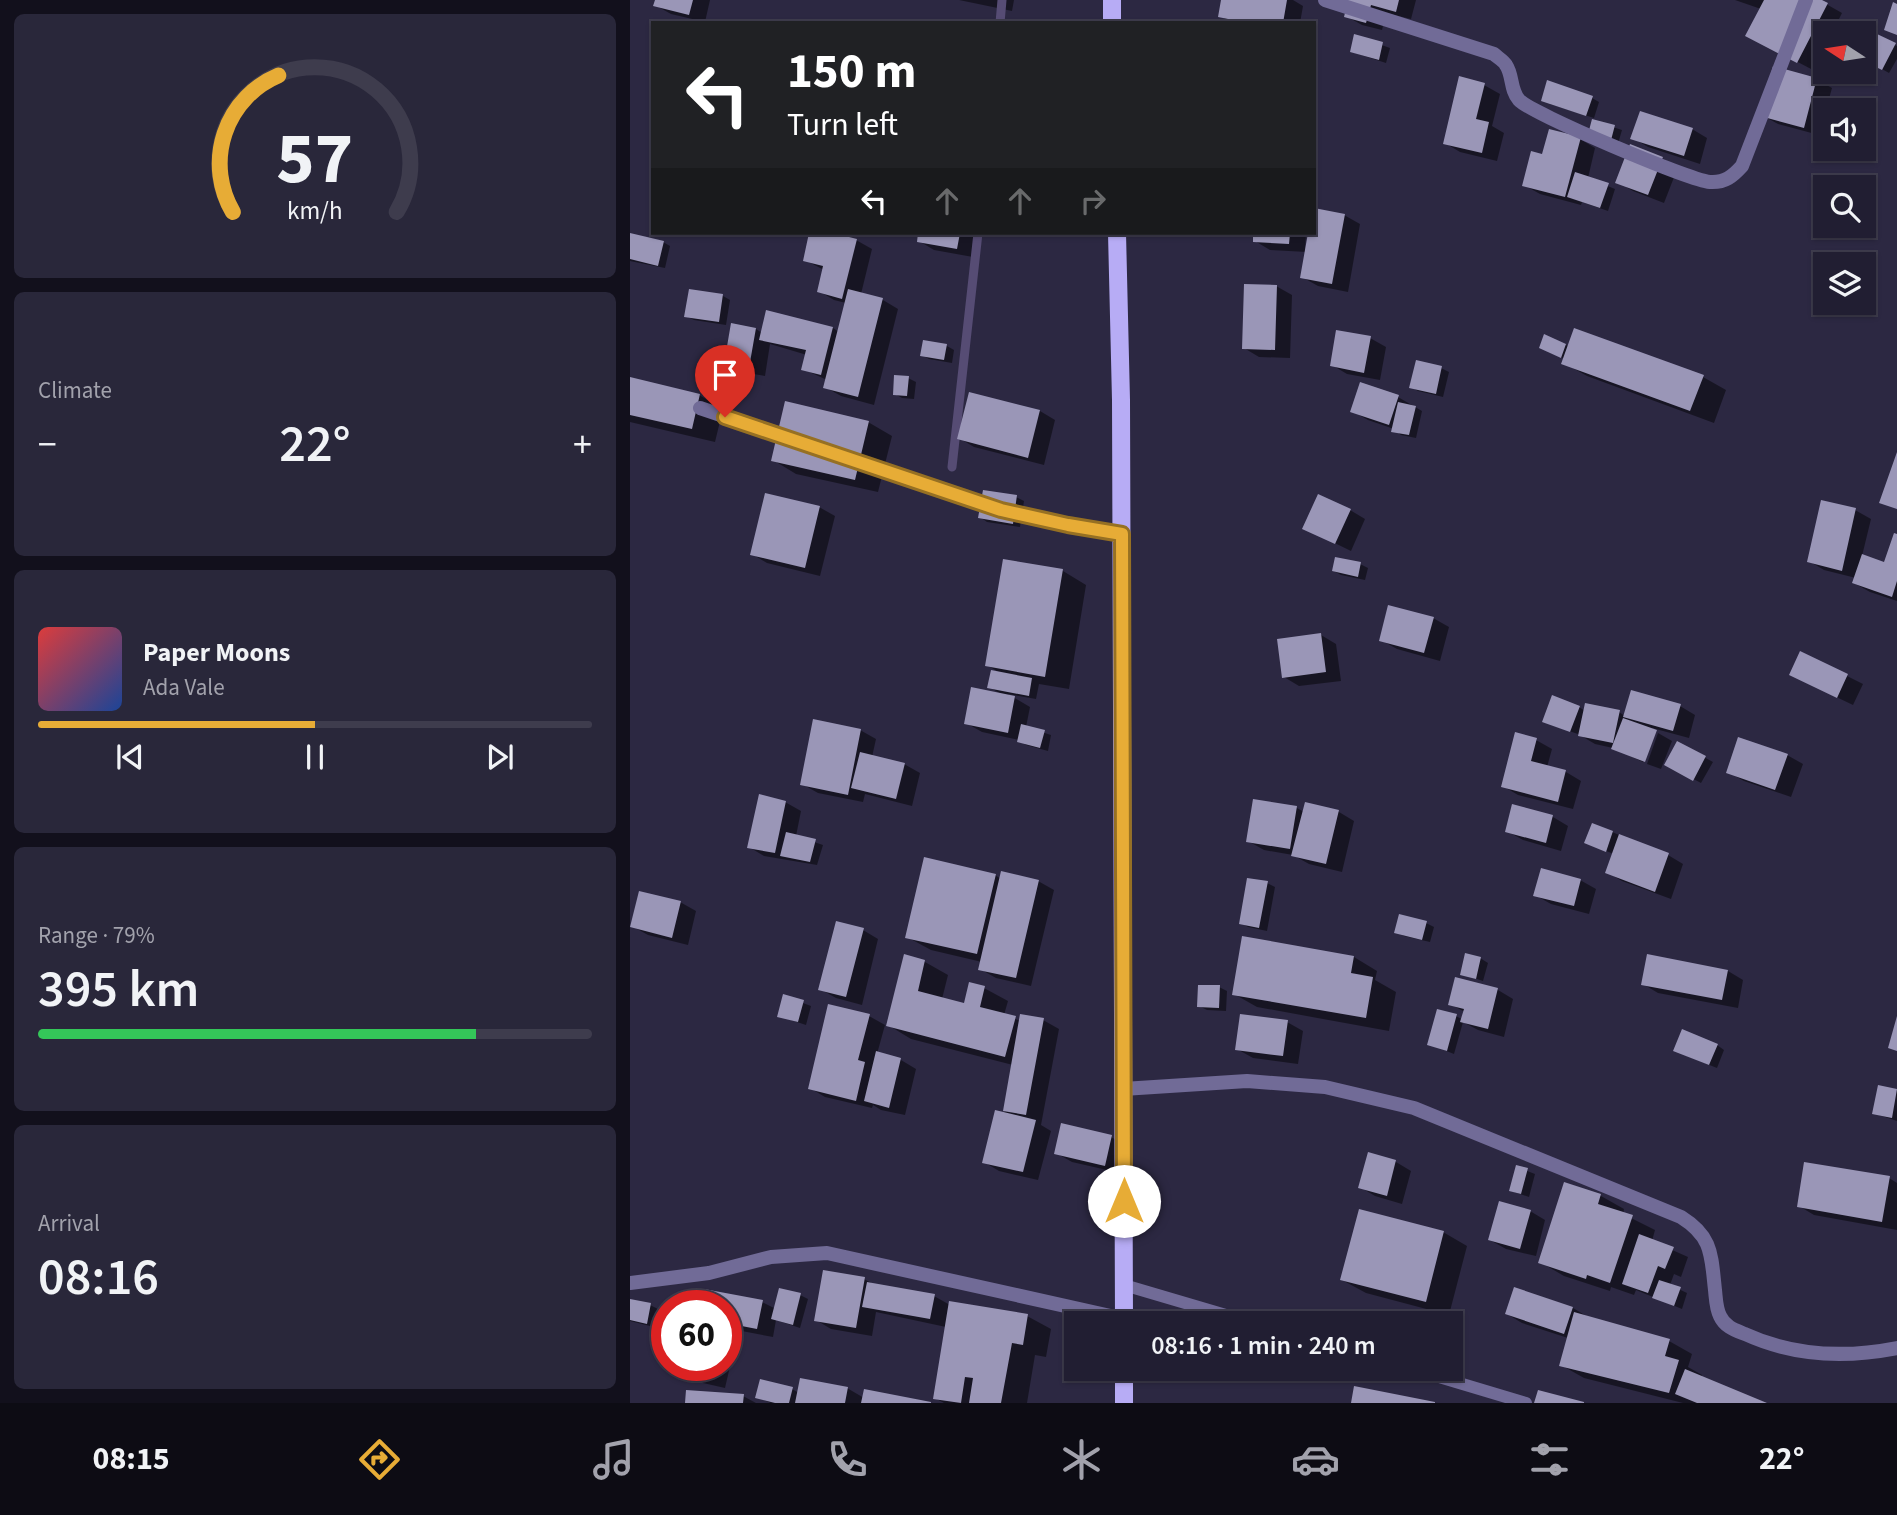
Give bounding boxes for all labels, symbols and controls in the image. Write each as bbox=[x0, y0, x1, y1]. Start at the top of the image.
north arrow bbox=[1813, 21, 1876, 84]
map controls bbox=[1813, 21, 1876, 315]
text: 150 m bbox=[787, 37, 916, 107]
icon: left bbox=[672, 49, 763, 140]
button: sound bbox=[1813, 98, 1876, 161]
text: Turn left bbox=[787, 102, 898, 148]
text: 57 bbox=[277, 107, 353, 211]
button: search bbox=[1813, 175, 1876, 238]
icon: left bbox=[855, 182, 893, 220]
icon: ahead bbox=[928, 182, 966, 220]
icon: ahead bbox=[1001, 182, 1039, 220]
icon: right bbox=[1074, 182, 1112, 220]
text: km/h bbox=[287, 193, 343, 229]
button: layers bbox=[1813, 252, 1876, 315]
pin bbox=[695, 345, 755, 417]
icon: arrive bbox=[706, 356, 744, 394]
text: Climate bbox=[38, 374, 112, 407]
text: 22° bbox=[279, 408, 351, 482]
text: − bbox=[38, 418, 57, 472]
text: + bbox=[573, 418, 592, 472]
text: Paper Moons bbox=[143, 634, 290, 671]
text: Ada Vale bbox=[143, 671, 225, 704]
icon: previous bbox=[111, 738, 149, 776]
icon: pause bbox=[296, 738, 334, 776]
icon: next bbox=[481, 738, 519, 776]
text: Range · 79% bbox=[38, 919, 155, 952]
text: 395 km bbox=[38, 953, 199, 1027]
position arrow bbox=[1087, 1164, 1161, 1238]
text: Arrival bbox=[38, 1207, 100, 1240]
text: 08:16 bbox=[38, 1241, 159, 1315]
speed limit sign: 60 bbox=[651, 1290, 742, 1381]
text: 08:16 · 1 min · 240 m bbox=[1151, 1327, 1376, 1364]
icon: directions bbox=[355, 1435, 404, 1484]
icon: music bbox=[589, 1435, 638, 1484]
icon: phone bbox=[823, 1435, 872, 1484]
icon: climate bbox=[1057, 1435, 1106, 1484]
icon: car bbox=[1291, 1435, 1340, 1484]
icon: filters bbox=[1525, 1435, 1574, 1484]
text: 08:15 bbox=[93, 1436, 170, 1482]
text: 22° bbox=[1759, 1436, 1804, 1482]

